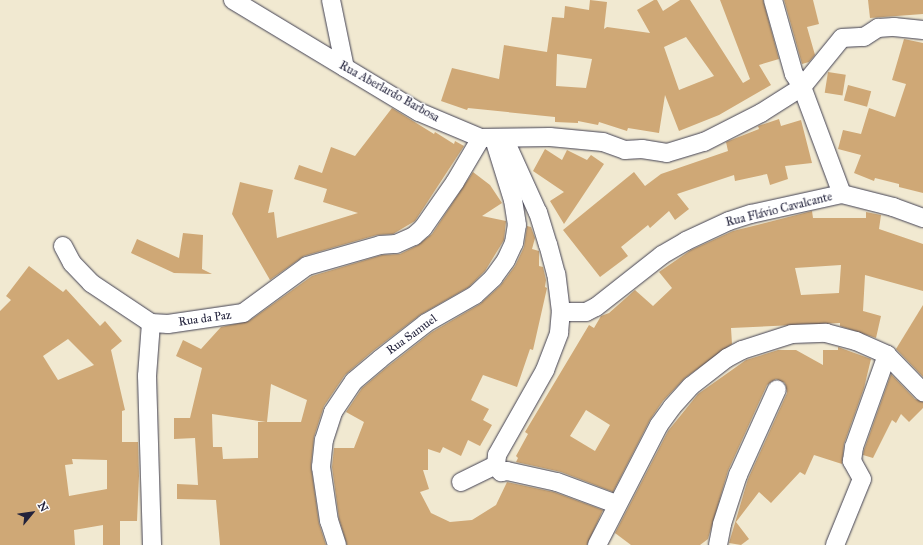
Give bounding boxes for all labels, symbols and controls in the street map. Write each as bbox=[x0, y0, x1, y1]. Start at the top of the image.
street label: Rua Aberlardo Barbosa bbox=[336, 59, 442, 125]
street label: Rua Flávio Cavalcante bbox=[724, 190, 834, 230]
street label: Rua da Paz bbox=[178, 308, 232, 330]
street label: Rua Samuel bbox=[384, 312, 440, 358]
north arrow bbox=[12, 493, 52, 533]
text: N bbox=[35, 500, 51, 514]

